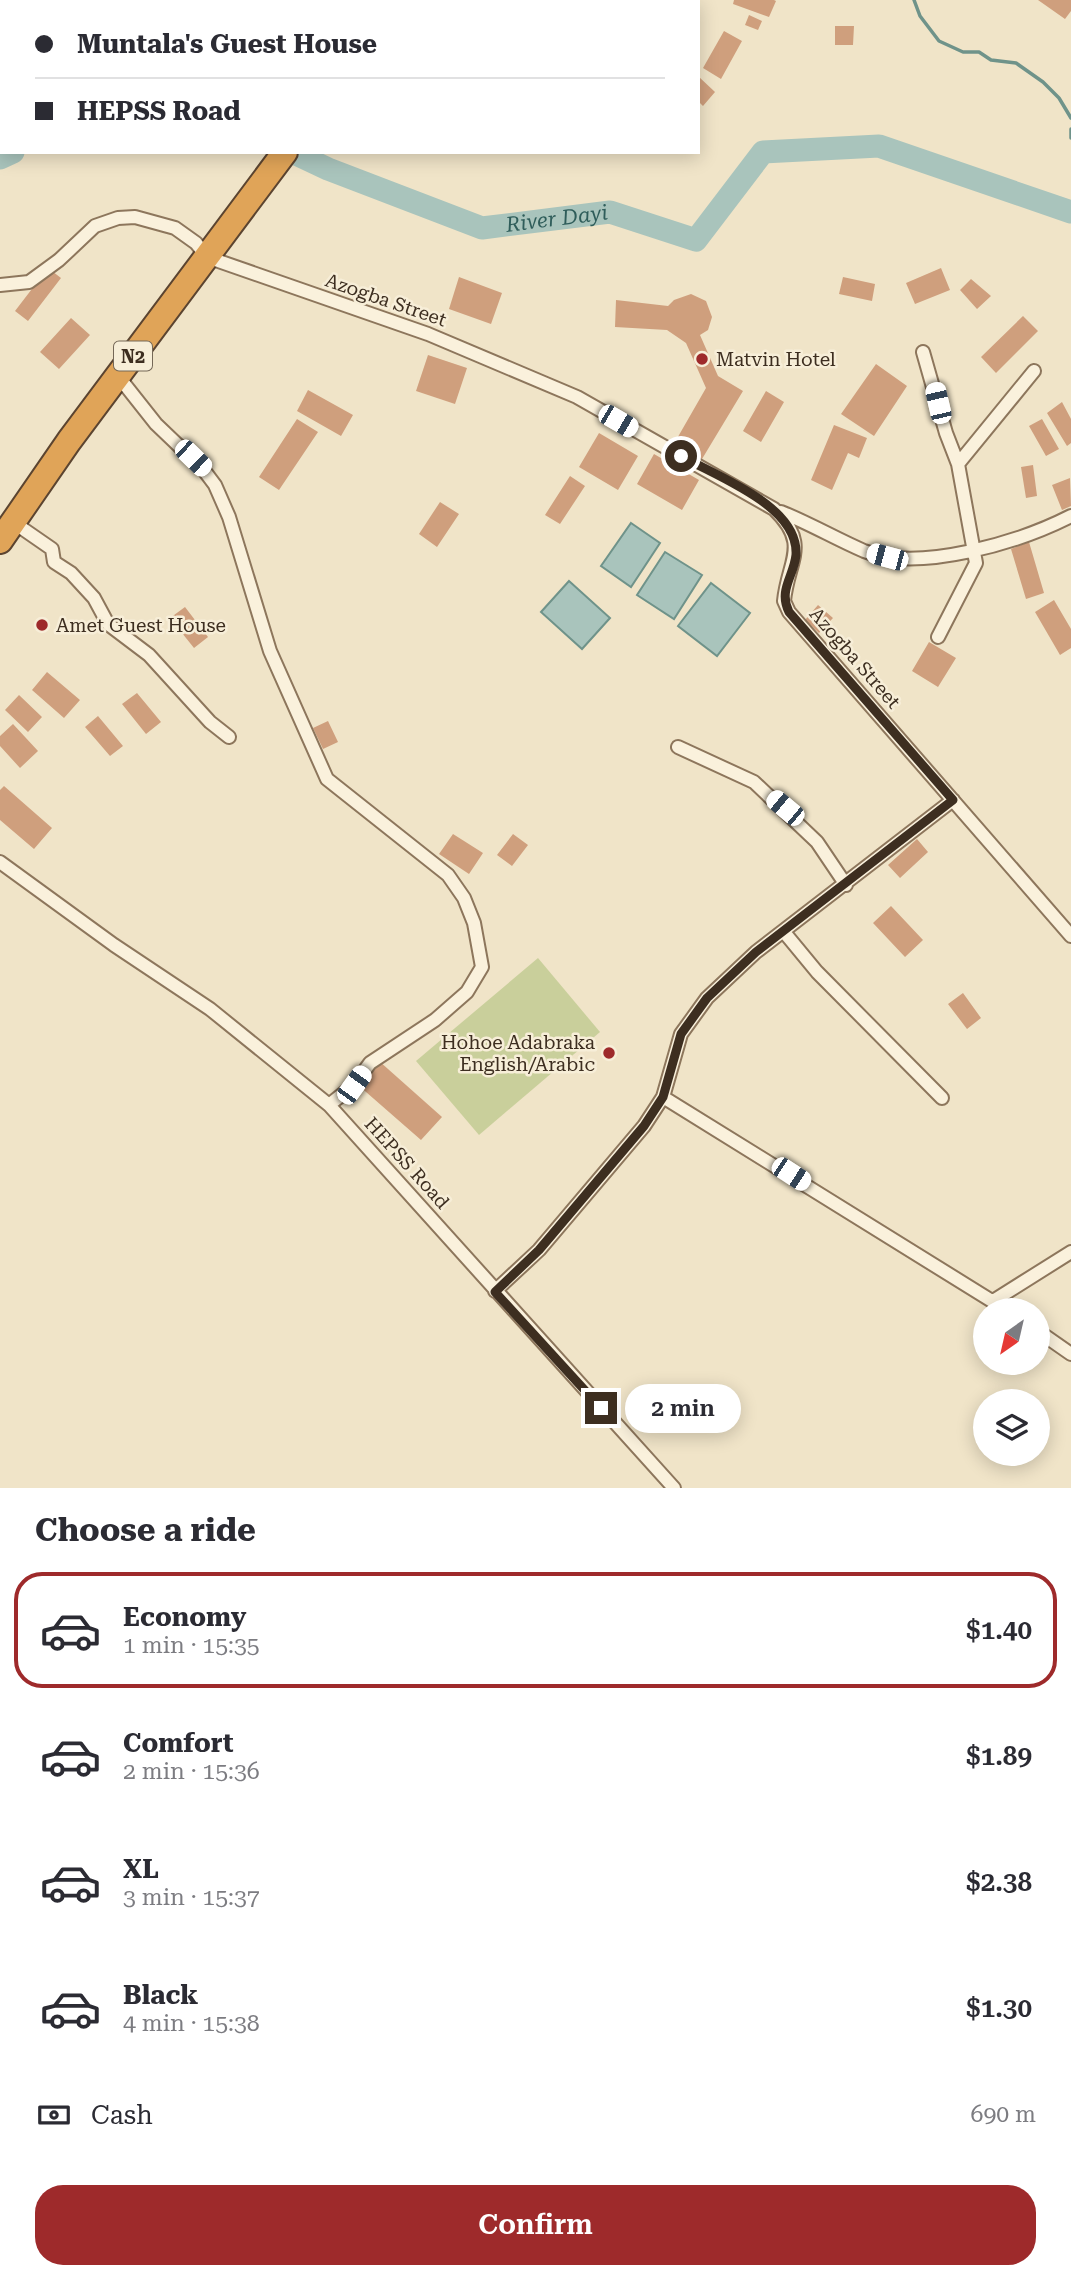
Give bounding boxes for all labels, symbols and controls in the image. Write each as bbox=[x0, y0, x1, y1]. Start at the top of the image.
text: Muntala's Guest House bbox=[77, 29, 377, 59]
text: HEPSS Road bbox=[77, 96, 241, 126]
water label: River Dayi bbox=[503, 200, 609, 237]
street label: Azogba Street bbox=[322, 269, 450, 331]
road number: N2 bbox=[114, 342, 152, 370]
place label: Matvin Hotel bbox=[716, 348, 836, 371]
marker: Matvin Hotel bbox=[694, 351, 710, 367]
car bbox=[924, 380, 953, 426]
car bbox=[595, 401, 642, 441]
car bbox=[171, 436, 216, 480]
route start bbox=[665, 440, 697, 472]
car bbox=[864, 541, 911, 573]
street label: Azogba Street bbox=[805, 603, 905, 713]
place label: Amet Guest House bbox=[56, 614, 226, 637]
marker: Amet Guest House bbox=[34, 617, 50, 633]
car bbox=[763, 786, 808, 830]
place label: Hohoe Adabraka English/Arabic bbox=[441, 1031, 596, 1076]
marker: Hohoe Adabraka English/Arabic bbox=[601, 1045, 617, 1061]
car bbox=[334, 1062, 375, 1108]
street label: HEPSS Road bbox=[360, 1112, 454, 1214]
car bbox=[768, 1154, 815, 1194]
north arrow bbox=[973, 1298, 1050, 1376]
map controls bbox=[973, 1298, 1050, 1466]
callout: 2 min bbox=[626, 1384, 741, 1432]
button: layers bbox=[973, 1389, 1050, 1466]
route end bbox=[585, 1392, 617, 1424]
text: 2 min bbox=[651, 1395, 715, 1422]
text: Choose a ride bbox=[35, 1511, 256, 1549]
icon: car bbox=[39, 1599, 102, 1662]
text: Economy bbox=[123, 1602, 246, 1632]
text: $1.40 bbox=[966, 1615, 1032, 1645]
text: 1 min · 15:35 bbox=[123, 1632, 260, 1659]
icon: car bbox=[39, 1725, 102, 1788]
text: Comfort bbox=[123, 1728, 233, 1758]
text: $1.89 bbox=[966, 1741, 1032, 1771]
text: 2 min · 15:36 bbox=[123, 1758, 260, 1785]
icon: car bbox=[39, 1851, 102, 1914]
text: XL bbox=[123, 1854, 159, 1884]
text: $2.38 bbox=[966, 1867, 1032, 1897]
text: 3 min · 15:37 bbox=[123, 1884, 260, 1911]
icon: car bbox=[39, 1977, 102, 2040]
text: Black bbox=[123, 1980, 198, 2010]
text: $1.30 bbox=[966, 1993, 1032, 2023]
text: 4 min · 15:38 bbox=[123, 2010, 260, 2037]
icon: cash bbox=[35, 2096, 73, 2134]
text: Cash bbox=[91, 2100, 153, 2130]
text: 690 m bbox=[971, 2101, 1036, 2128]
button: Confirm bbox=[35, 2185, 1036, 2265]

